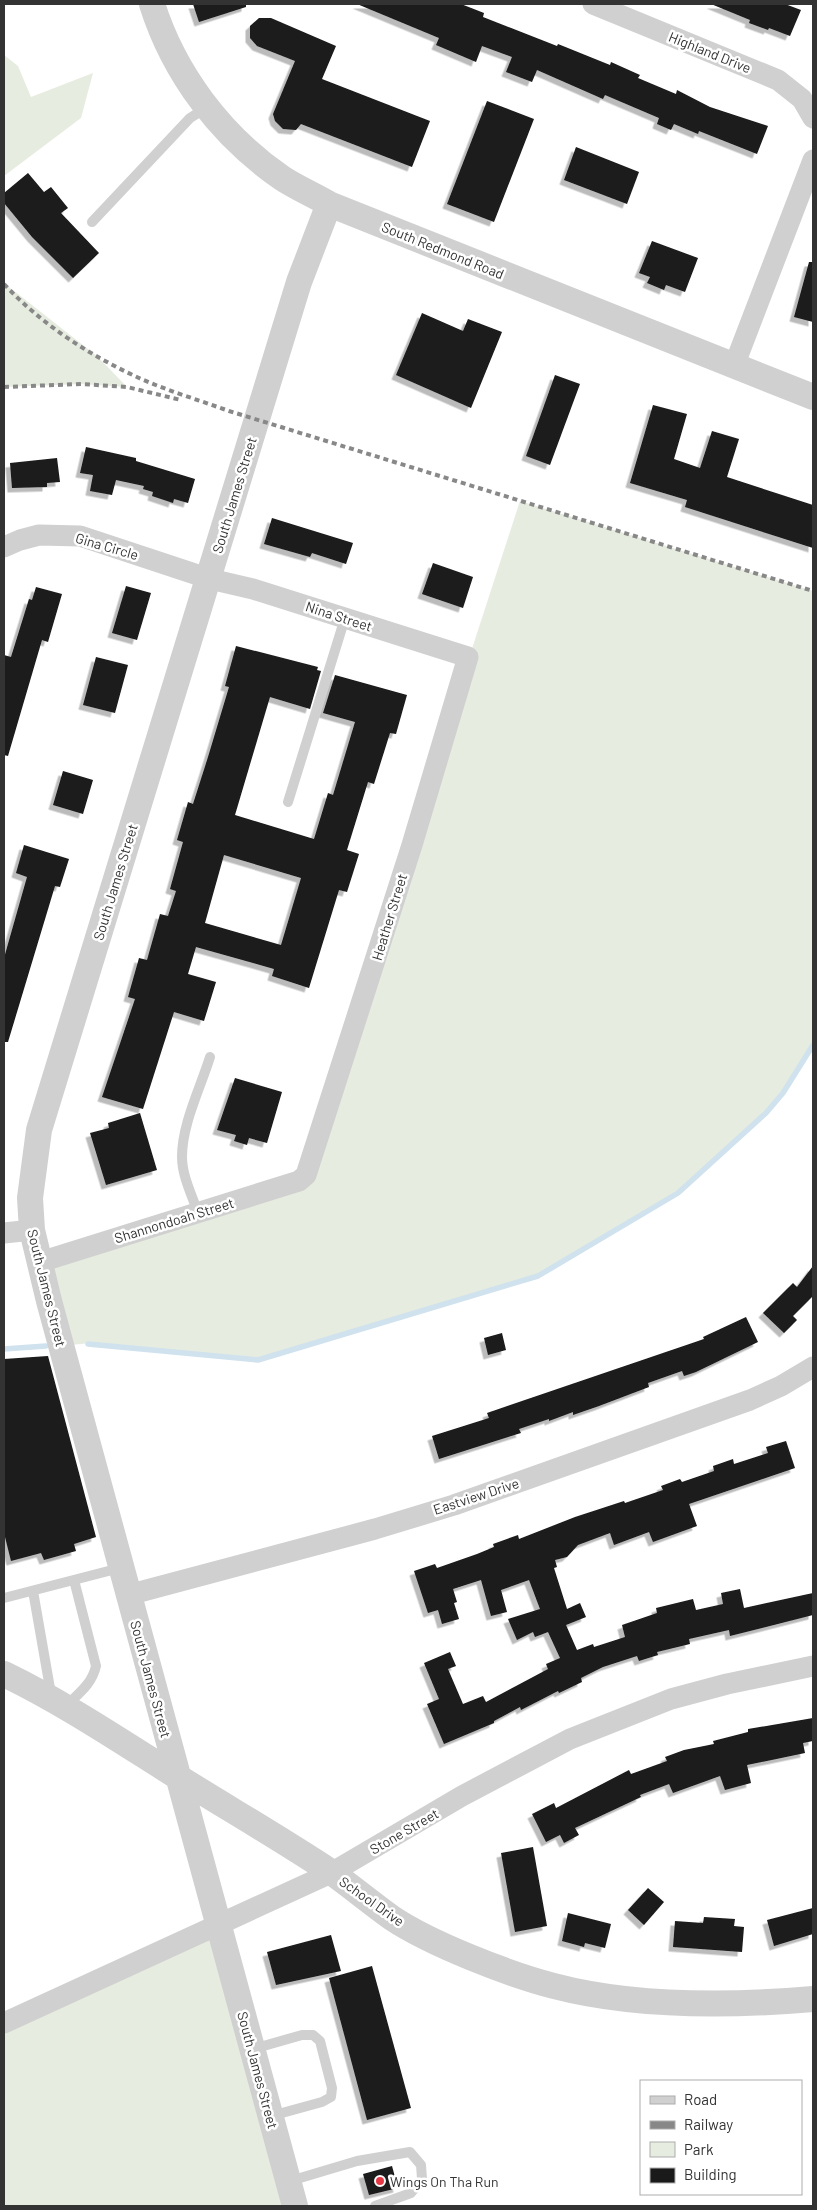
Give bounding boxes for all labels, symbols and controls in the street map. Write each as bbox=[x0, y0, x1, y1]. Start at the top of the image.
street label: Highland Drive bbox=[666, 28, 754, 76]
street label: South Redmond Road bbox=[379, 218, 507, 282]
street label: South James Street bbox=[208, 435, 260, 555]
street label: Gina Circle bbox=[74, 529, 140, 563]
street label: Nina Street bbox=[304, 597, 374, 635]
street label: South James Street bbox=[89, 822, 141, 942]
street label: Heather Street bbox=[368, 872, 410, 962]
street label: Shannondoah Street bbox=[112, 1194, 236, 1246]
street label: South James Street bbox=[24, 1227, 70, 1349]
street label: Eastview Drive bbox=[431, 1474, 521, 1518]
street label: South James Street bbox=[127, 1619, 175, 1739]
street label: Stone Street bbox=[367, 1804, 441, 1858]
street label: School Drive bbox=[336, 1872, 408, 1930]
street label: South James Street bbox=[234, 2010, 282, 2130]
legend bbox=[640, 2080, 802, 2195]
text: Road bbox=[684, 2090, 717, 2108]
text: Railway bbox=[684, 2115, 733, 2133]
text: Park bbox=[684, 2140, 714, 2158]
text: Building bbox=[684, 2165, 737, 2183]
place label: Wings On Tha Run bbox=[390, 2173, 498, 2190]
marker: Wings On Tha Run bbox=[374, 2175, 386, 2187]

